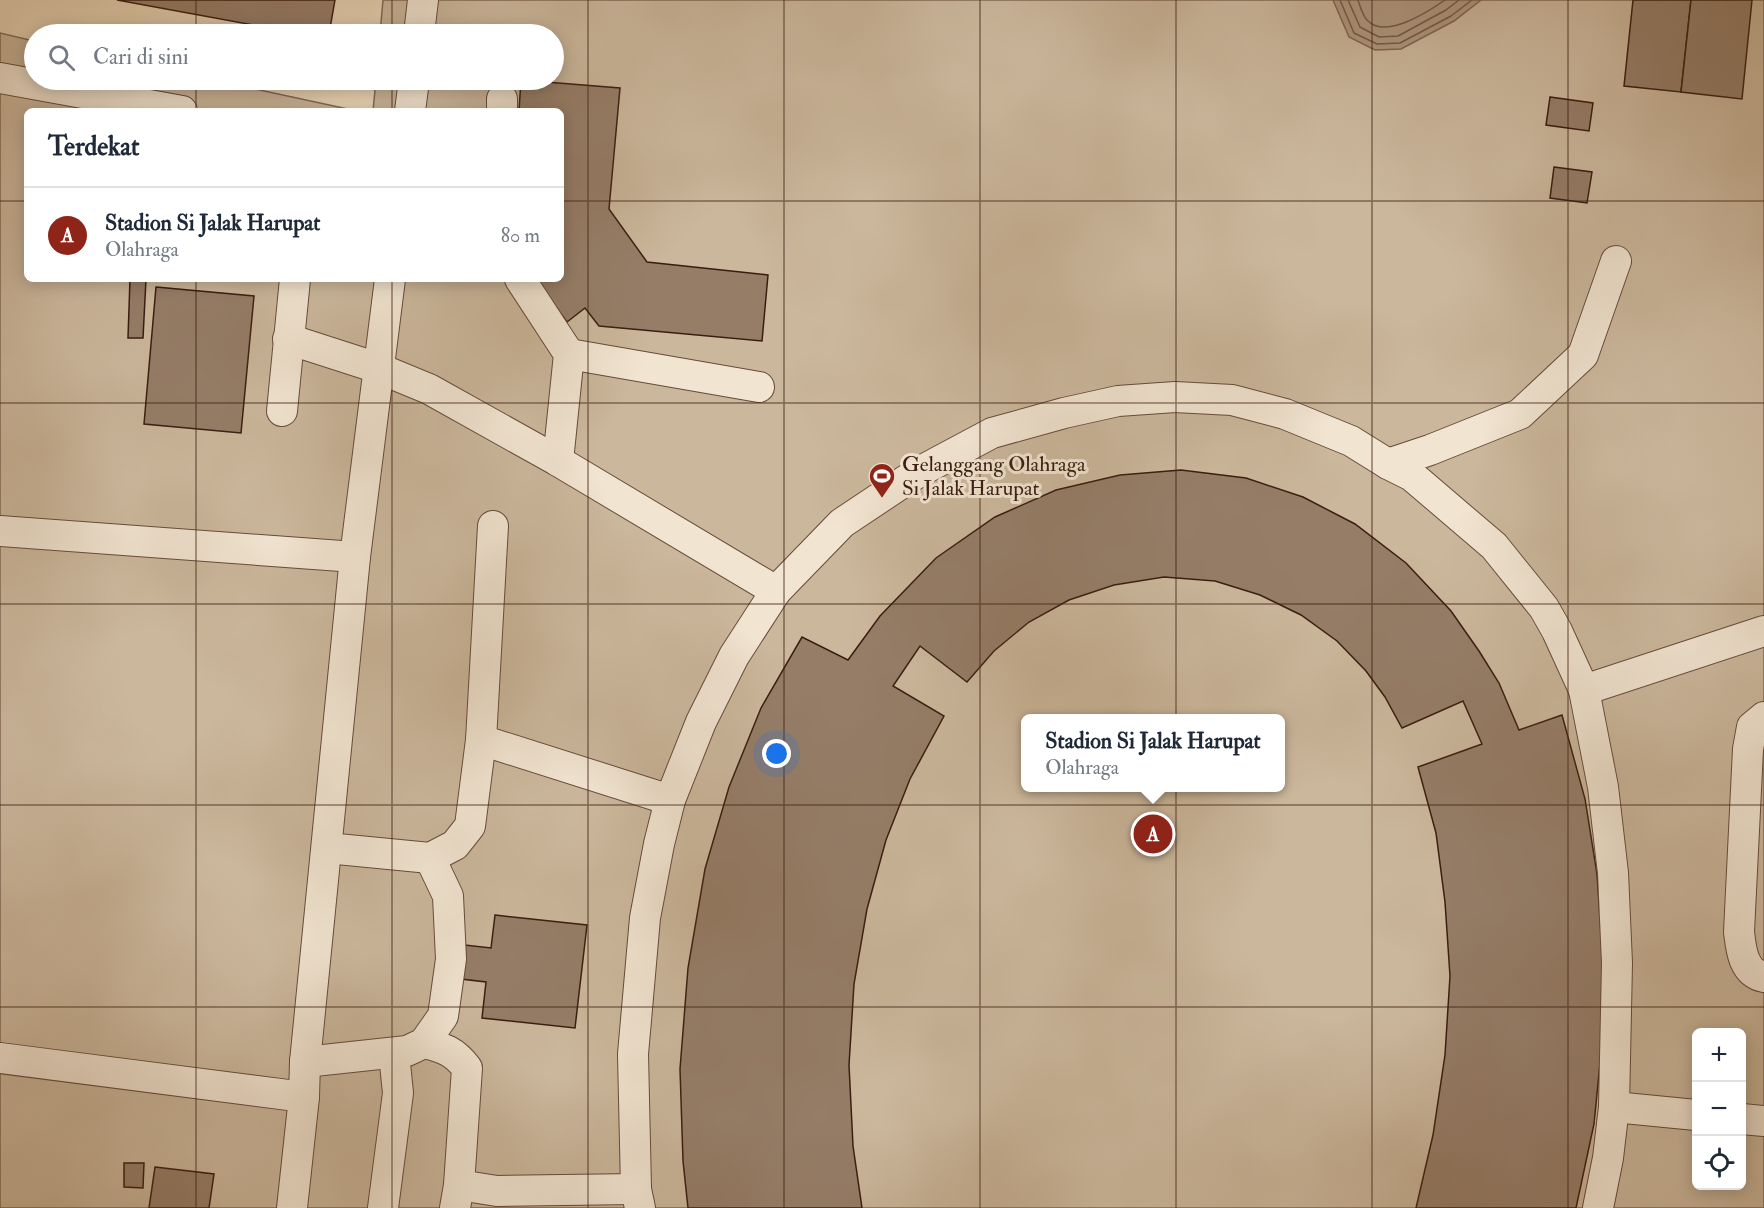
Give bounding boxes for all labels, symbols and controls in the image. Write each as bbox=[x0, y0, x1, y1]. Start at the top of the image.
search box bbox=[24, 24, 564, 90]
icon: search bbox=[45, 41, 78, 74]
text: Cari di sini bbox=[93, 43, 189, 71]
text: Terdekat bbox=[48, 131, 139, 163]
text: Stadion Si Jalak Harupat bbox=[105, 209, 320, 237]
text: A bbox=[61, 223, 74, 248]
text: 80 m bbox=[501, 223, 540, 248]
text: Olahraga bbox=[105, 237, 179, 262]
place label: Gelanggang Olahraga Si Jalak Harupat bbox=[902, 451, 1086, 502]
sports icon: Gelanggang Olahraga Si Jalak Harupat bbox=[867, 461, 897, 499]
popup bbox=[1021, 714, 1285, 792]
text: Stadion Si Jalak Harupat bbox=[1045, 727, 1261, 755]
your location bbox=[762, 739, 791, 768]
text: Olahraga bbox=[1045, 755, 1119, 780]
pin: A bbox=[1134, 812, 1172, 856]
map controls bbox=[1692, 1028, 1746, 1190]
button: + bbox=[1692, 1028, 1746, 1082]
button: − bbox=[1692, 1082, 1746, 1136]
button: locate bbox=[1692, 1136, 1746, 1190]

